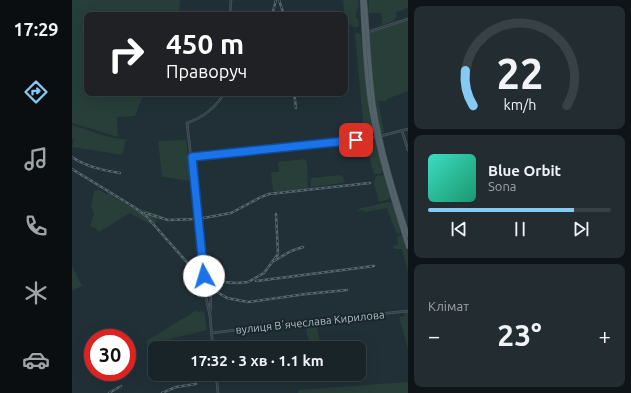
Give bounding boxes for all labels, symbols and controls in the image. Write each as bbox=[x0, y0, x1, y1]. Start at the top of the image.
text: 17:29 bbox=[13, 19, 59, 39]
icon: right bbox=[100, 28, 152, 80]
text: 450 m bbox=[166, 28, 244, 59]
text: 22 bbox=[496, 49, 543, 96]
text: Праворуч bbox=[166, 61, 247, 81]
icon: directions bbox=[22, 78, 50, 106]
text: km/h bbox=[503, 96, 536, 112]
pin bbox=[339, 123, 373, 157]
icon: arrive bbox=[345, 129, 367, 151]
icon: music bbox=[22, 145, 50, 173]
text: Blue Orbit bbox=[488, 162, 561, 179]
text: Sona bbox=[488, 179, 517, 193]
icon: phone bbox=[22, 212, 50, 240]
icon: previous bbox=[448, 218, 470, 240]
icon: pause bbox=[509, 218, 531, 240]
icon: next bbox=[570, 218, 592, 240]
position arrow bbox=[183, 255, 225, 297]
icon: climate bbox=[22, 279, 50, 307]
text: Клімат bbox=[428, 299, 469, 313]
street label: вулиця Вʼячеслава Кирилова bbox=[235, 308, 385, 336]
text: 23° bbox=[497, 318, 542, 352]
text: − bbox=[428, 323, 440, 348]
text: + bbox=[599, 323, 611, 348]
speed limit sign: 30 bbox=[84, 329, 136, 381]
icon: car bbox=[22, 346, 50, 374]
text: 17:32 · 3 хв · 1.1 km bbox=[190, 352, 324, 369]

